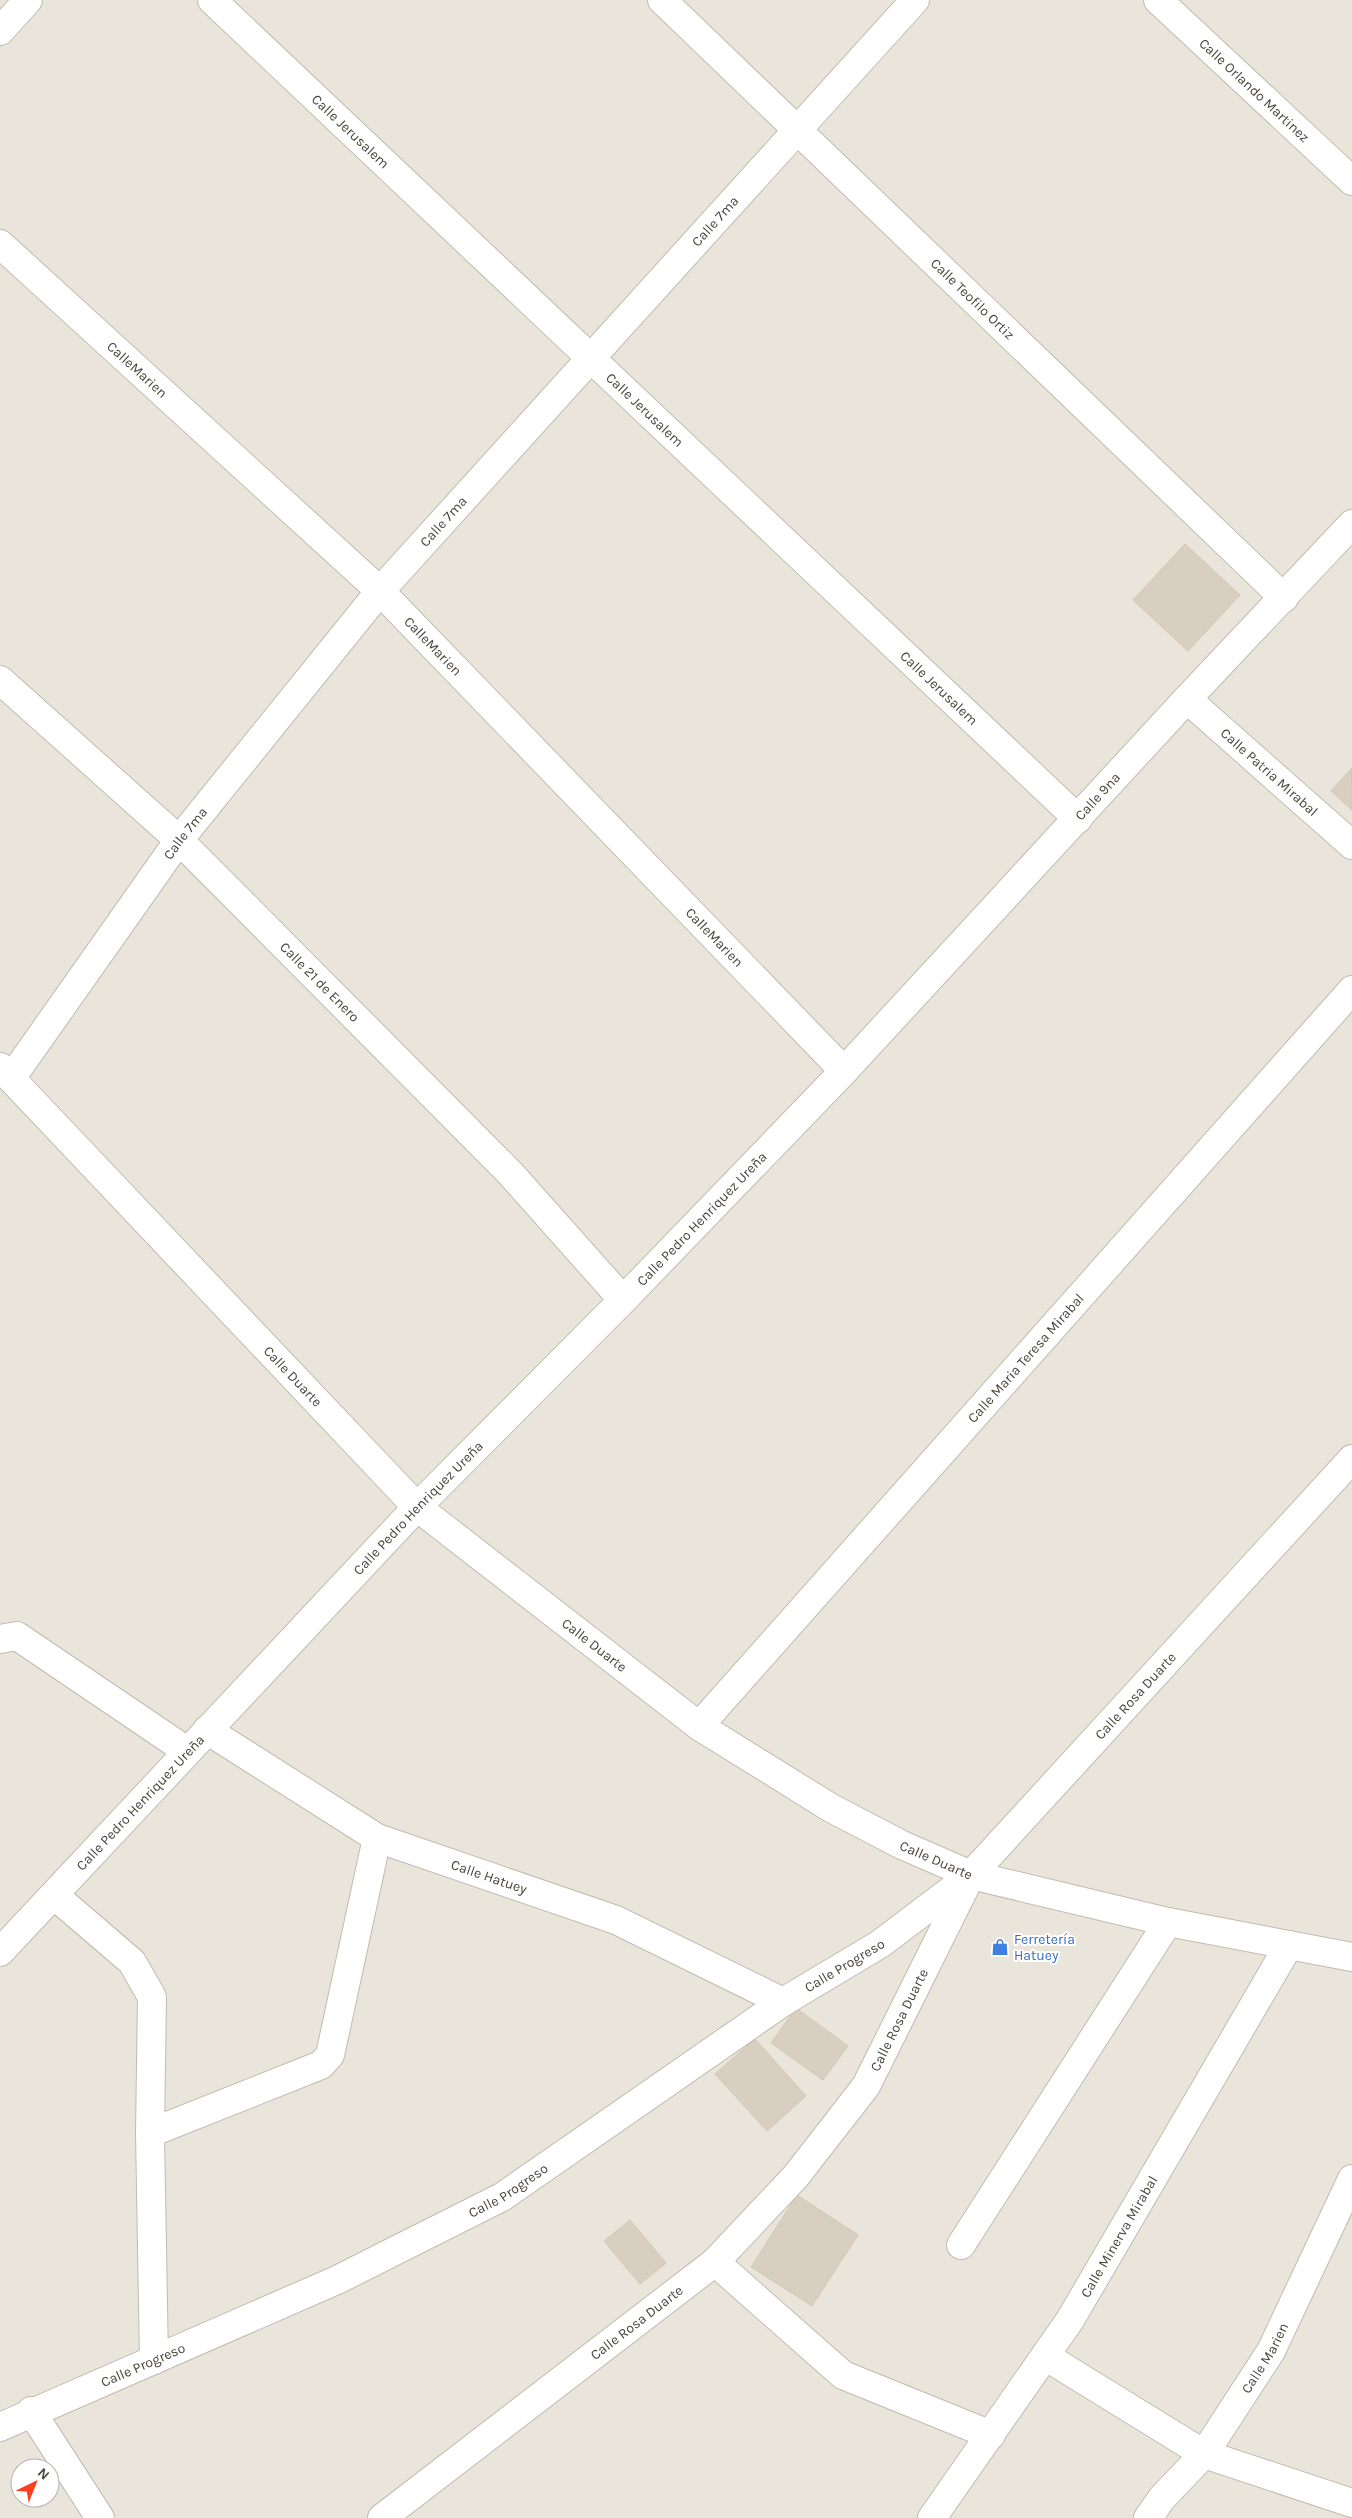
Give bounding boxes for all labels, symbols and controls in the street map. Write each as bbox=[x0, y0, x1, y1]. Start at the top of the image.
street label: Calle Orlando Martinez bbox=[1196, 35, 1313, 146]
street label: Calle Jerusalem bbox=[308, 91, 393, 172]
street label: Calle 7ma bbox=[688, 193, 742, 250]
street label: Calle Teofilo Ortiz bbox=[927, 255, 1018, 343]
street label: CalleMarien bbox=[103, 338, 171, 402]
street label: Calle Jerusalem bbox=[602, 369, 687, 451]
street label: Calle 7ma bbox=[416, 493, 471, 550]
street label: CalleMarien bbox=[400, 613, 465, 679]
street label: Calle Jerusalem bbox=[897, 647, 981, 729]
street label: Calle Patria Mirabal bbox=[1217, 725, 1321, 820]
street label: Calle 9na bbox=[1072, 769, 1124, 824]
street label: Calle 7ma bbox=[160, 804, 211, 863]
street label: CalleMarien bbox=[682, 904, 747, 971]
street label: Calle 21 de Enero bbox=[276, 939, 363, 1026]
street label: Calle Pedro Henriquez Ureña bbox=[633, 1148, 770, 1290]
street label: Calle Maria Teresa Mirabal bbox=[964, 1290, 1088, 1426]
street label: Calle Duarte bbox=[260, 1343, 326, 1411]
street label: Calle Pedro Henriquez Ureña bbox=[350, 1438, 487, 1579]
street label: Calle Duarte bbox=[558, 1615, 630, 1676]
street label: Calle Rosa Duarte bbox=[1091, 1649, 1180, 1743]
street label: Calle Pedro Henriquez Ureña bbox=[73, 1731, 208, 1874]
street label: Calle Duarte bbox=[897, 1837, 975, 1884]
street label: Calle Hatuey bbox=[449, 1856, 530, 1898]
place label: Ferretería Hatuey bbox=[1014, 1931, 1075, 1964]
street label: Calle Progreso bbox=[802, 1935, 888, 1996]
shop icon: Ferretería Hatuey bbox=[990, 1937, 1010, 1957]
street label: Calle Rosa Duarte bbox=[867, 1966, 932, 2074]
street label: Calle Progreso bbox=[466, 2160, 551, 2221]
street label: Calle Minerva Mirabal bbox=[1077, 2173, 1161, 2301]
street label: Calle Rosa Duarte bbox=[587, 2282, 686, 2364]
street label: Calle Marien bbox=[1238, 2320, 1292, 2397]
street label: Calle Progreso bbox=[98, 2339, 188, 2391]
north arrow bbox=[10, 2458, 60, 2508]
text: N bbox=[34, 2464, 53, 2484]

